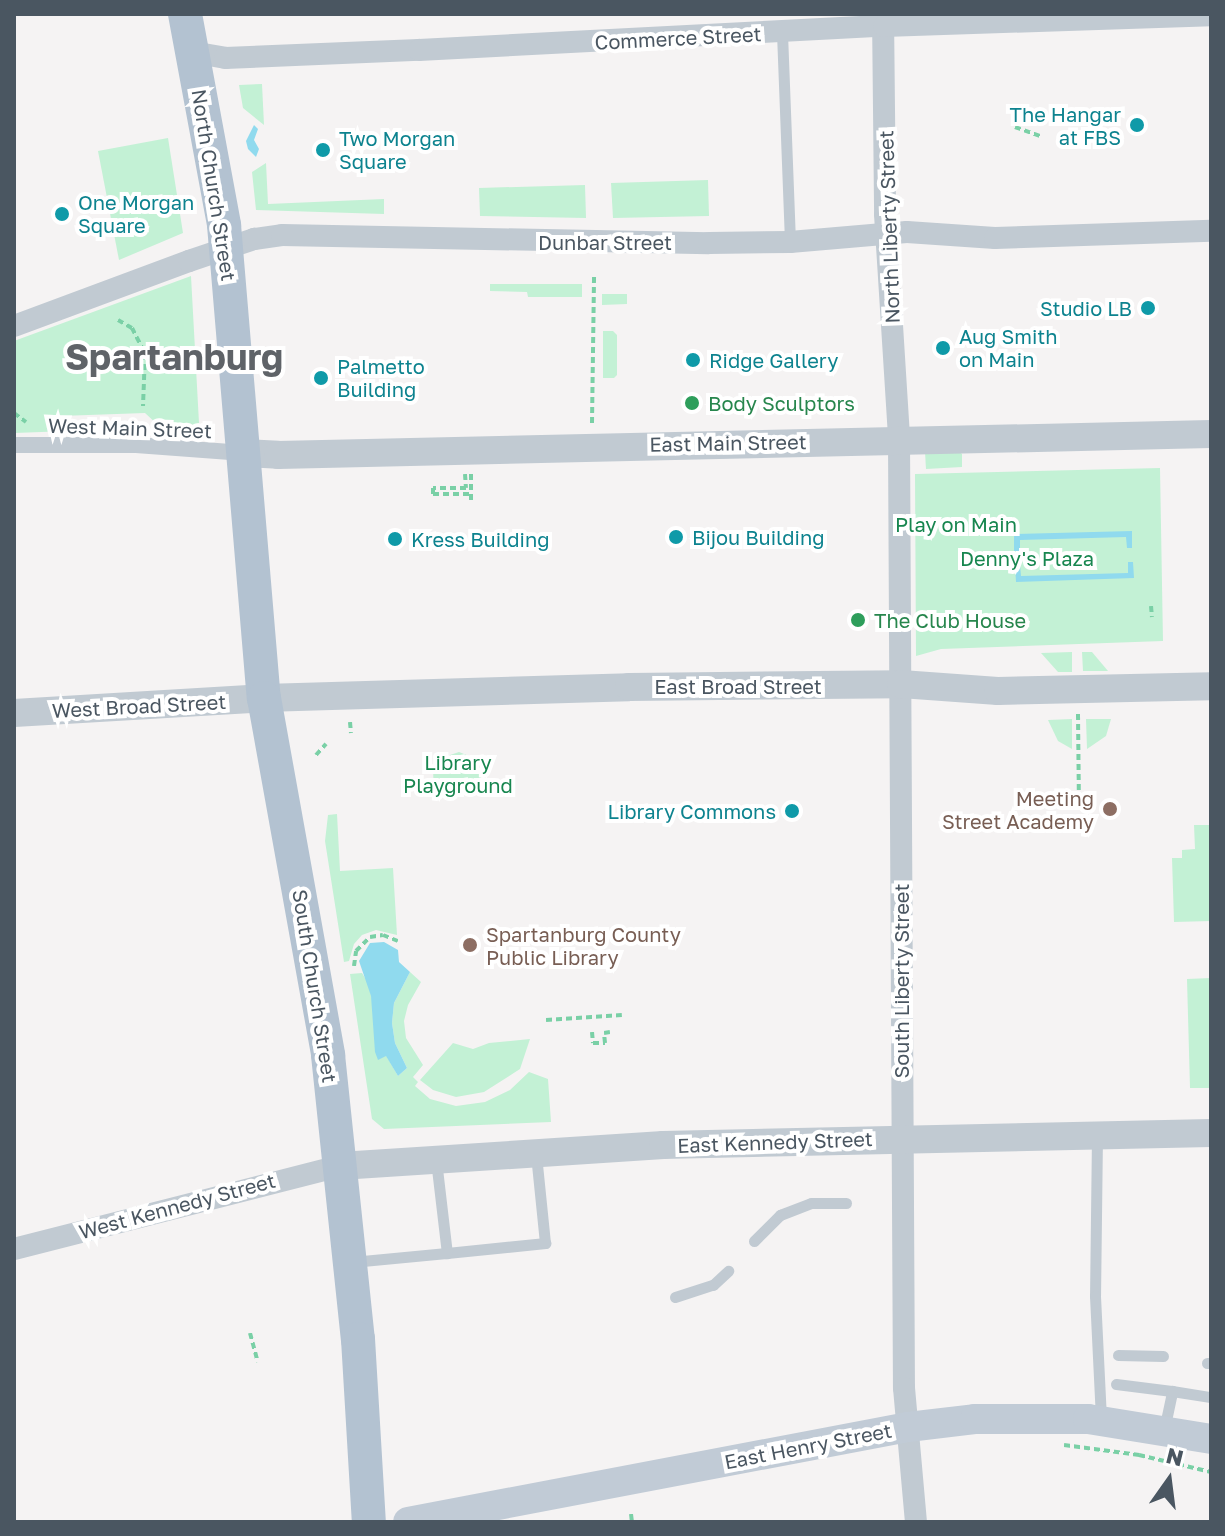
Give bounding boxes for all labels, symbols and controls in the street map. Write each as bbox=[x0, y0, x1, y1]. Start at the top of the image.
street label: Commerce Street bbox=[594, 22, 762, 54]
street label: North Church Street bbox=[187, 87, 241, 283]
place label: The Hangar at FBS bbox=[1010, 102, 1121, 149]
marker: The Hangar at FBS bbox=[1128, 116, 1146, 134]
place label: Two Morgan Square bbox=[339, 126, 455, 173]
street label: North Liberty Street bbox=[874, 130, 904, 324]
marker: Two Morgan Square bbox=[314, 141, 332, 159]
place label: One Morgan Square bbox=[78, 190, 194, 237]
marker: One Morgan Square bbox=[53, 205, 71, 223]
street label: Dunbar Street bbox=[538, 230, 672, 254]
place label: Studio LB bbox=[1040, 296, 1132, 320]
marker: Studio LB bbox=[1139, 299, 1157, 317]
place label: Aug Smith on Main bbox=[959, 324, 1058, 371]
district label: Spartanburg bbox=[65, 335, 283, 379]
marker: Aug Smith on Main bbox=[934, 339, 952, 357]
place label: Ridge Gallery bbox=[709, 348, 838, 372]
marker: Ridge Gallery bbox=[684, 351, 702, 369]
place label: Palmetto Building bbox=[337, 354, 425, 401]
marker: Palmetto Building bbox=[312, 369, 330, 387]
place label: Body Sculptors bbox=[708, 391, 855, 415]
marker: Body Sculptors bbox=[683, 394, 701, 412]
street label: West Main Street bbox=[48, 413, 212, 443]
street label: East Main Street bbox=[649, 430, 807, 456]
park label: Play on Main bbox=[895, 512, 1017, 536]
place label: Bijou Building bbox=[692, 525, 825, 549]
place label: Kress Building bbox=[411, 527, 550, 551]
marker: Bijou Building bbox=[667, 528, 685, 546]
marker: Kress Building bbox=[386, 530, 404, 548]
park label: Denny's Plaza bbox=[960, 546, 1094, 570]
place label: The Club House bbox=[874, 608, 1026, 632]
marker: The Club House bbox=[849, 611, 867, 629]
street label: East Broad Street bbox=[654, 674, 822, 698]
street label: West Broad Street bbox=[51, 689, 227, 723]
park label: Library Playground bbox=[403, 750, 513, 797]
place label: Meeting Street Academy bbox=[942, 786, 1094, 833]
place label: Library Commons bbox=[608, 799, 776, 823]
marker: Meeting Street Academy bbox=[1101, 800, 1119, 818]
marker: Library Commons bbox=[783, 802, 801, 820]
street label: South Liberty Street bbox=[889, 884, 913, 1078]
street label: South Church Street bbox=[288, 888, 342, 1084]
place label: Spartanburg County Public Library bbox=[486, 922, 681, 969]
marker: Spartanburg County Public Library bbox=[461, 936, 479, 954]
street label: East Kennedy Street bbox=[677, 1127, 873, 1157]
street label: West Kennedy Street bbox=[76, 1168, 278, 1244]
street label: East Henry Street bbox=[722, 1418, 894, 1474]
north arrow bbox=[1129, 1440, 1209, 1520]
text: N bbox=[1164, 1441, 1186, 1471]

